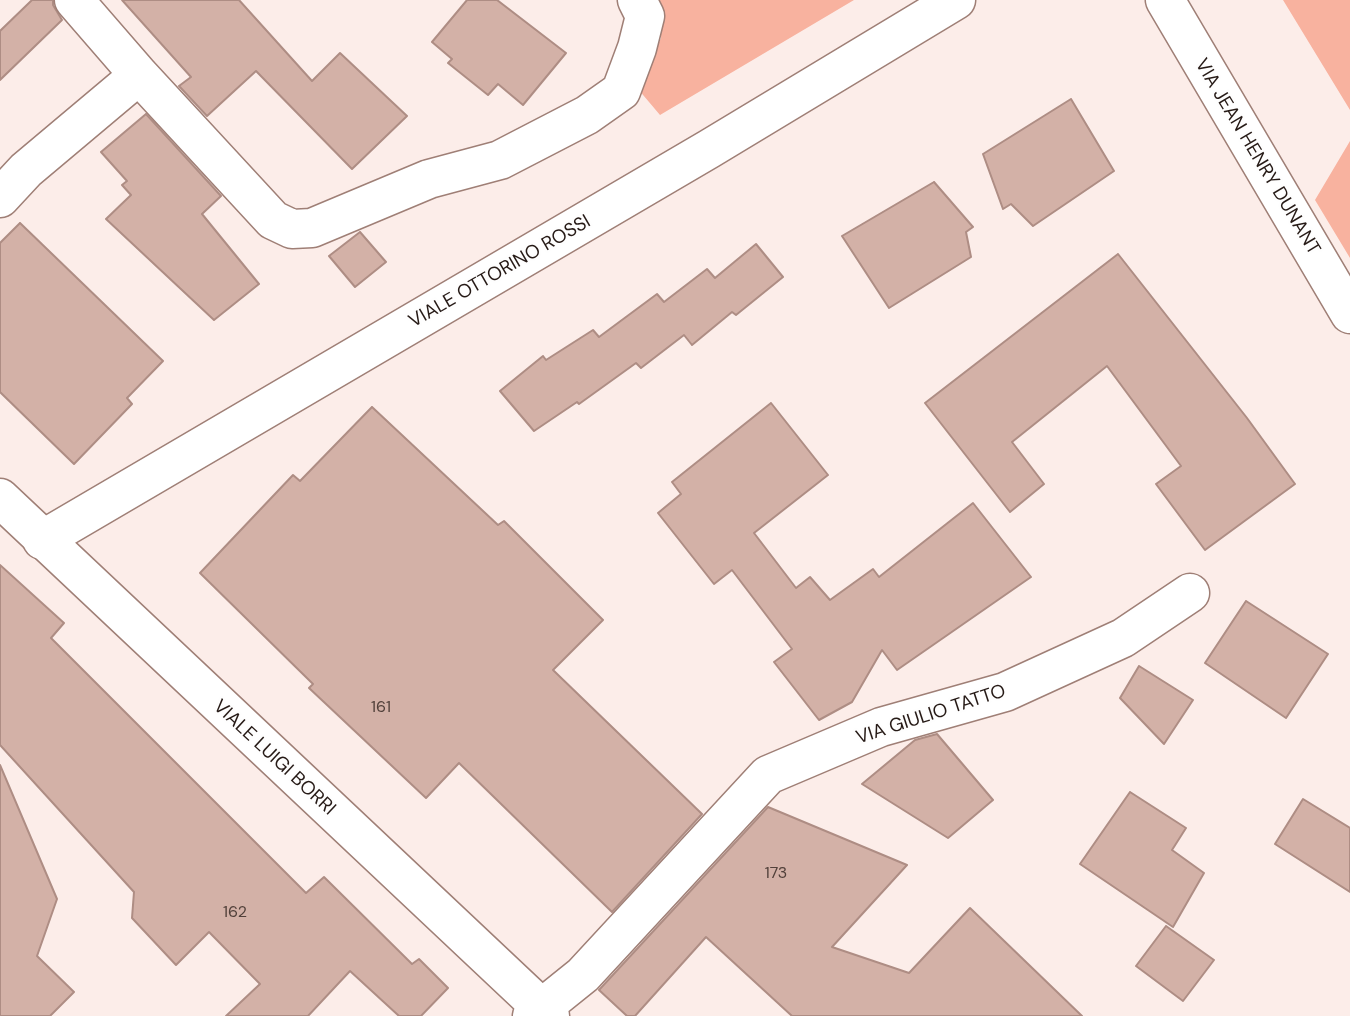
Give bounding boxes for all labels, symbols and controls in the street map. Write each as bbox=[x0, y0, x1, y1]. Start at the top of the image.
street label: VIA JEAN HENRY DUNANT bbox=[1189, 55, 1325, 259]
street label: VIALE OTTORINO ROSSI bbox=[405, 211, 595, 333]
street label: VIA GIULIO TATTO bbox=[853, 680, 1009, 750]
street label: VIALE LUIGI BORRI bbox=[208, 695, 340, 821]
house number: 161 bbox=[371, 698, 391, 718]
house number: 173 bbox=[765, 864, 787, 884]
house number: 162 bbox=[223, 903, 247, 923]

